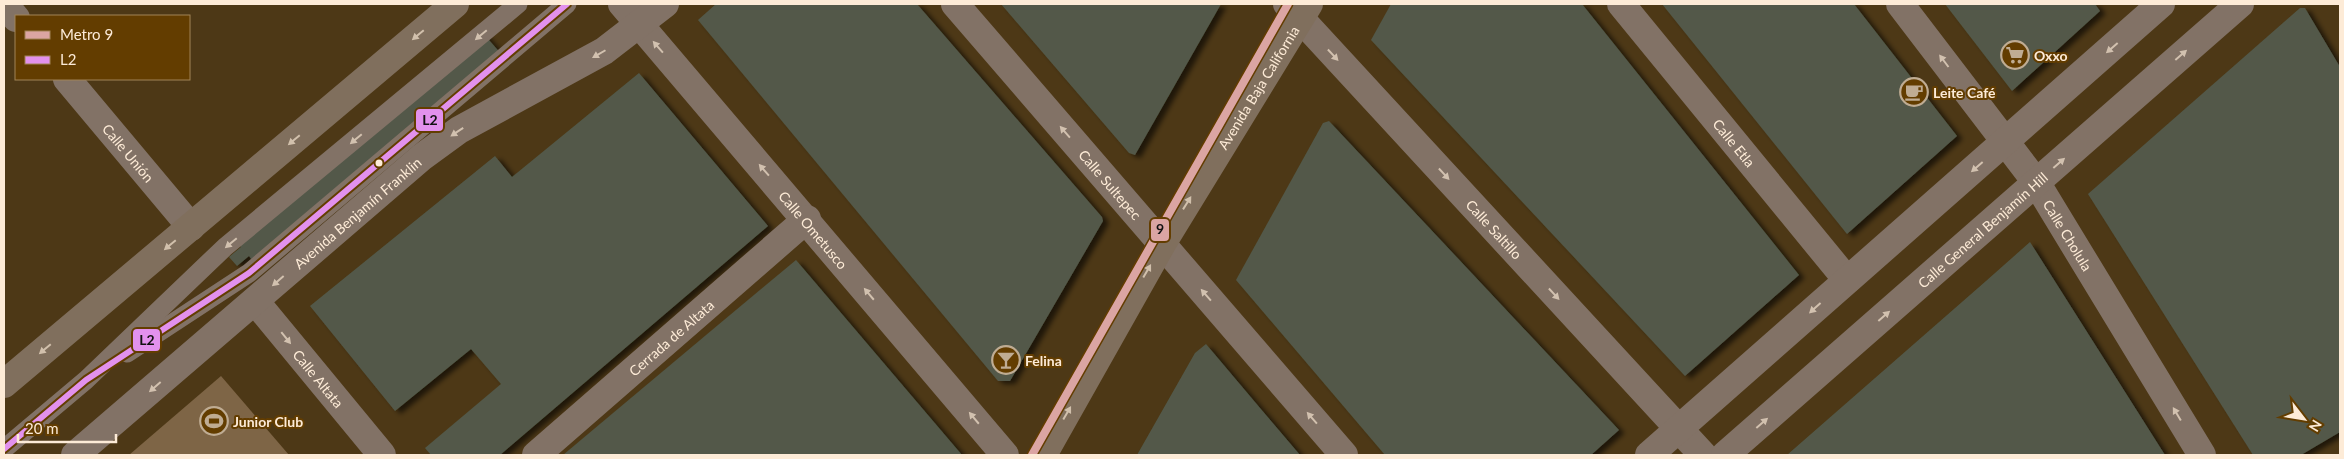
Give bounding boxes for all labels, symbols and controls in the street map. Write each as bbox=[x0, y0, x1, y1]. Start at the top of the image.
legend bbox=[15, 15, 190, 80]
street label: Avenida Baja California bbox=[1214, 22, 1302, 152]
text: Metro 9 bbox=[60, 25, 113, 43]
one-way arrow bbox=[475, 29, 487, 41]
one-way arrow bbox=[412, 30, 425, 41]
supermarket icon: Oxxo bbox=[2000, 40, 2030, 70]
one-way arrow bbox=[652, 41, 663, 54]
one-way arrow bbox=[2105, 42, 2118, 53]
place label: Oxxo bbox=[2034, 47, 2067, 64]
one-way arrow bbox=[593, 49, 606, 58]
one-way arrow bbox=[1328, 49, 1339, 62]
text: L2 bbox=[60, 50, 76, 68]
one-way arrow bbox=[2174, 50, 2187, 61]
one-way arrow bbox=[1938, 55, 1949, 68]
cafe icon: Leite Café bbox=[1899, 77, 1929, 107]
place label: Leite Café bbox=[1933, 84, 1996, 101]
line badge: L2 bbox=[415, 108, 444, 132]
text: L2 bbox=[422, 111, 438, 128]
street label: Calle Etla bbox=[1710, 115, 1759, 170]
street label: Calle Unión bbox=[99, 120, 158, 185]
one-way arrow bbox=[1060, 126, 1071, 139]
one-way arrow bbox=[450, 127, 464, 137]
one-way arrow bbox=[349, 133, 362, 144]
one-way arrow bbox=[288, 135, 301, 146]
street label: Calle Sultepec bbox=[1076, 146, 1145, 223]
street label: Avenida Benjamín Franklin bbox=[290, 153, 424, 272]
one-way arrow bbox=[2052, 157, 2065, 168]
unlabelled marker bbox=[374, 158, 384, 168]
one-way arrow bbox=[1970, 161, 1983, 172]
one-way arrow bbox=[759, 164, 770, 176]
one-way arrow bbox=[1438, 168, 1450, 180]
street label: Calle General Benjamín Hill bbox=[1914, 168, 2051, 291]
street label: Calle Ometusco bbox=[776, 187, 852, 272]
one-way arrow bbox=[1183, 196, 1192, 209]
street label: Calle Saltillo bbox=[1463, 196, 1526, 262]
street label: Calle Cholula bbox=[2040, 196, 2096, 274]
line badge: 9 bbox=[1150, 218, 1170, 242]
text: 9 bbox=[1156, 220, 1164, 237]
one-way arrow bbox=[224, 237, 237, 248]
one-way arrow bbox=[164, 239, 176, 250]
one-way arrow bbox=[1142, 265, 1151, 278]
one-way arrow bbox=[272, 275, 285, 286]
one-way arrow bbox=[864, 287, 875, 300]
one-way arrow bbox=[1548, 287, 1560, 299]
one-way arrow bbox=[1200, 290, 1212, 302]
street label: Cerrada de Altata bbox=[625, 296, 717, 379]
one-way arrow bbox=[1809, 302, 1821, 313]
one-way arrow bbox=[1878, 311, 1890, 322]
line badge: L2 bbox=[132, 328, 161, 352]
text: L2 bbox=[139, 331, 155, 348]
one-way arrow bbox=[281, 331, 292, 344]
one-way arrow bbox=[39, 344, 52, 355]
bar icon: Felina bbox=[991, 345, 1021, 375]
street label: Calle Altata bbox=[290, 346, 348, 411]
place label: Felina bbox=[1025, 352, 1062, 369]
one-way arrow bbox=[149, 381, 162, 392]
north arrow bbox=[2279, 394, 2329, 444]
sports icon: Junior Club bbox=[199, 406, 229, 436]
one-way arrow bbox=[1062, 406, 1071, 419]
one-way arrow bbox=[2172, 407, 2181, 420]
scale bar bbox=[18, 412, 115, 444]
one-way arrow bbox=[969, 412, 980, 424]
place label: Junior Club bbox=[233, 413, 303, 430]
one-way arrow bbox=[1306, 413, 1318, 425]
one-way arrow bbox=[1755, 417, 1767, 429]
text: N bbox=[2306, 417, 2326, 435]
text: 20 m bbox=[25, 419, 59, 437]

